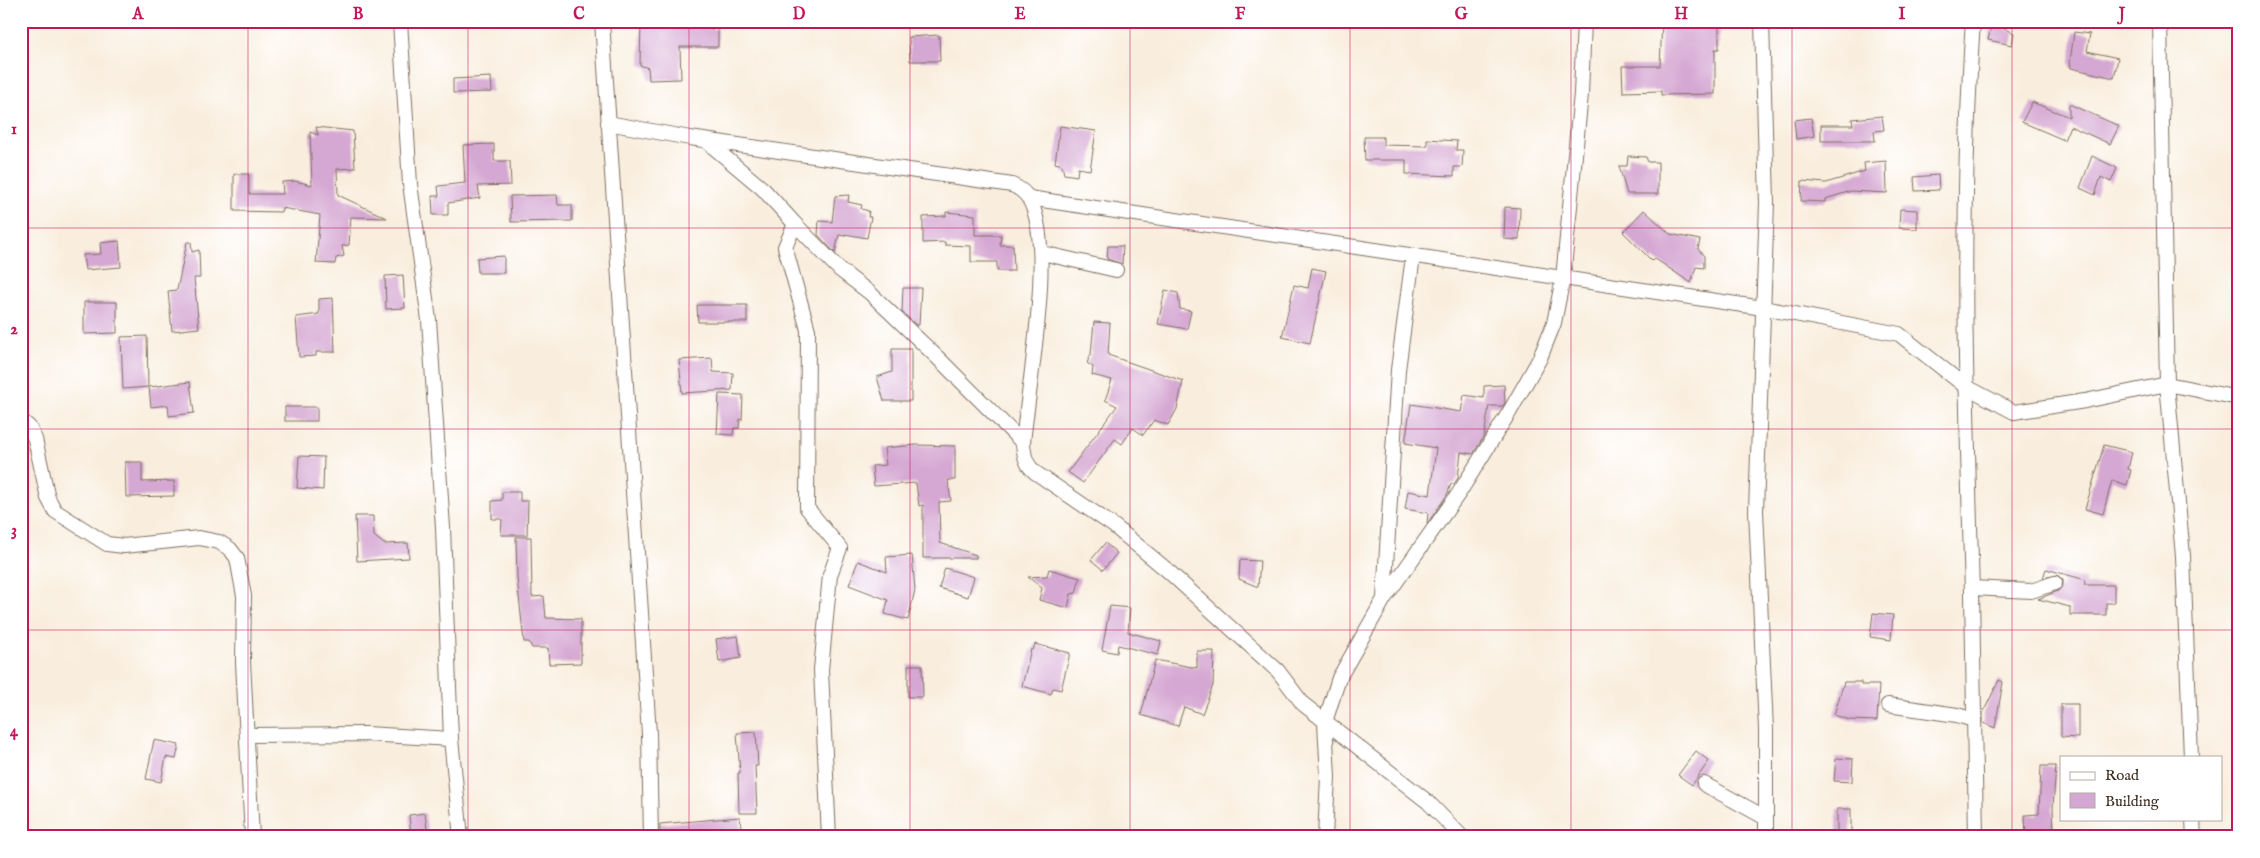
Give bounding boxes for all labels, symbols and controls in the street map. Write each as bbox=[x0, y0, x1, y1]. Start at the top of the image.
text: A bbox=[132, 5, 145, 25]
text: B bbox=[353, 5, 364, 25]
text: C bbox=[573, 5, 585, 25]
text: D bbox=[793, 5, 806, 25]
text: E bbox=[1014, 5, 1026, 25]
text: F bbox=[1235, 5, 1246, 25]
text: G bbox=[1455, 5, 1468, 25]
text: H bbox=[1674, 5, 1688, 25]
text: I bbox=[1899, 5, 1906, 25]
text: J bbox=[2117, 5, 2126, 25]
text: 1 bbox=[11, 120, 17, 140]
text: 2 bbox=[10, 320, 18, 340]
text: 3 bbox=[11, 521, 17, 541]
text: 4 bbox=[10, 722, 19, 742]
legend bbox=[2060, 756, 2222, 820]
text: Road bbox=[2105, 766, 2140, 785]
text: Building bbox=[2105, 792, 2160, 811]

